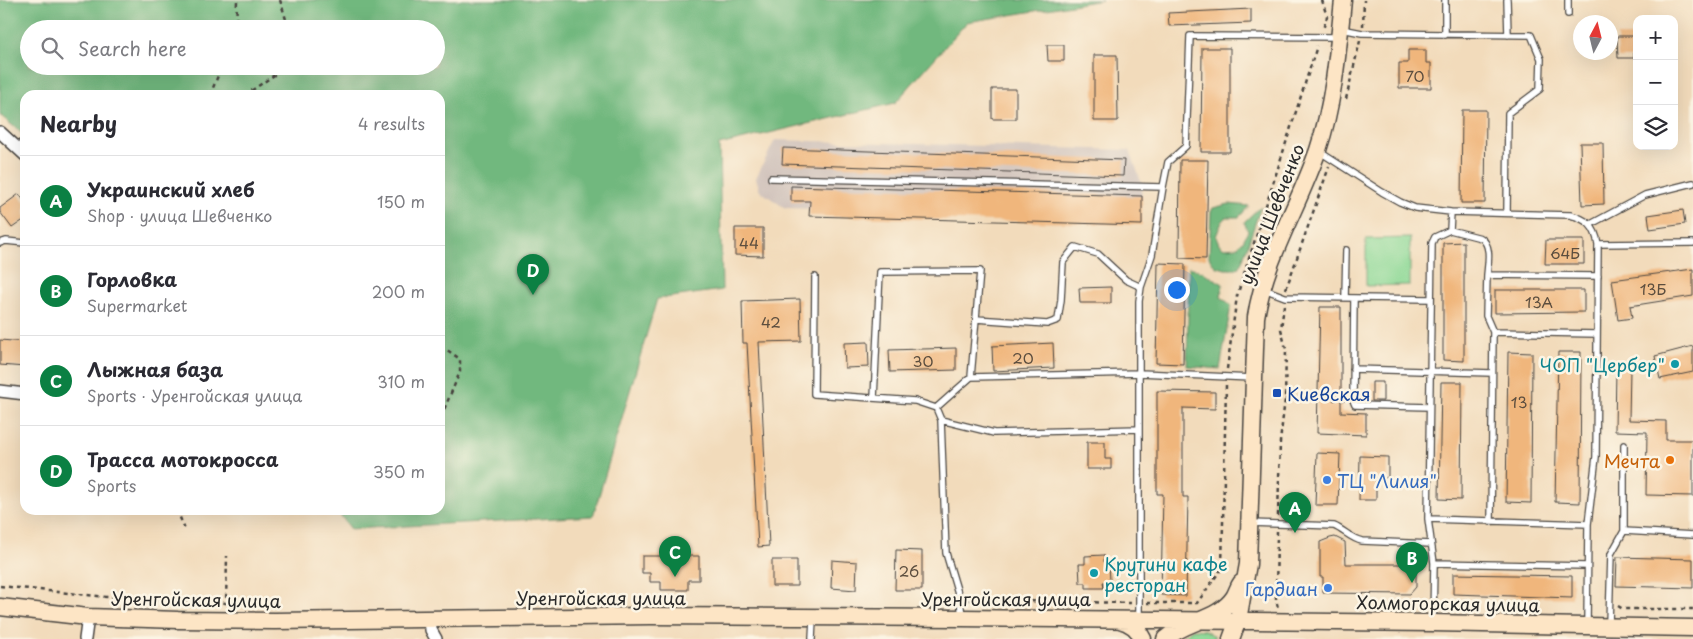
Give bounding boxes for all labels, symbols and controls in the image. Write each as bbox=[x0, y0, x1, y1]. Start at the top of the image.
north arrow bbox=[1573, 15, 1618, 60]
map controls bbox=[1633, 15, 1678, 150]
button: + bbox=[1633, 15, 1678, 60]
search box bbox=[20, 20, 445, 75]
icon: search bbox=[38, 34, 66, 62]
text: Search here bbox=[78, 34, 187, 62]
button: − bbox=[1633, 60, 1678, 105]
house number: 70 bbox=[1405, 64, 1425, 87]
button: layers bbox=[1633, 105, 1678, 150]
text: Nearby bbox=[40, 107, 117, 139]
text: 4 results bbox=[358, 111, 425, 135]
street label: улица Шевченко bbox=[1232, 139, 1310, 289]
text: Украинский хлеб bbox=[87, 175, 254, 203]
text: A bbox=[50, 189, 62, 213]
text: 150 m bbox=[377, 189, 425, 213]
text: Shop · улица Шевченко bbox=[87, 203, 272, 227]
house number: 44 bbox=[739, 231, 759, 254]
house number: 64Б bbox=[1550, 241, 1580, 264]
pin: D bbox=[517, 254, 549, 295]
text: Горловка bbox=[87, 265, 177, 293]
your location bbox=[1164, 277, 1190, 303]
house number: 13Б bbox=[1640, 277, 1666, 300]
text: B bbox=[51, 279, 61, 303]
text: 200 m bbox=[372, 279, 425, 303]
house number: 13А bbox=[1525, 290, 1553, 313]
text: Supermarket bbox=[87, 293, 187, 317]
house number: 42 bbox=[761, 310, 781, 333]
house number: 20 bbox=[1012, 346, 1034, 369]
house number: 30 bbox=[913, 349, 933, 372]
place label: ЧОП "Цербер" bbox=[1540, 351, 1665, 378]
text: Лыжная база bbox=[87, 355, 223, 383]
marker: ЧОП "Цербер" bbox=[1669, 358, 1681, 370]
text: C bbox=[50, 369, 62, 393]
text: 310 m bbox=[377, 369, 425, 393]
place label: Киевская bbox=[1287, 380, 1371, 407]
text: Sports · Уренгойская улица bbox=[87, 383, 302, 407]
marker: Киевская bbox=[1271, 387, 1283, 399]
house number: 13 bbox=[1511, 390, 1527, 413]
text: Трасса мотокросса bbox=[87, 445, 279, 473]
place label: Мечта bbox=[1604, 447, 1661, 474]
marker: Мечта bbox=[1664, 454, 1676, 466]
text: D bbox=[50, 459, 62, 483]
text: 350 m bbox=[373, 459, 425, 483]
place label: ТЦ "Лилия" bbox=[1337, 467, 1437, 494]
text: Sports bbox=[87, 473, 136, 497]
marker: ТЦ "Лилия" bbox=[1321, 474, 1333, 486]
pin: A bbox=[1279, 492, 1311, 533]
pin: C bbox=[659, 536, 691, 577]
pin: B bbox=[1396, 542, 1428, 583]
place label: Крутини кафе ресторан bbox=[1104, 550, 1228, 598]
house number: 26 bbox=[899, 559, 919, 582]
marker: Крутини кафе ресторан bbox=[1088, 567, 1100, 579]
place label: Гардиан bbox=[1245, 575, 1318, 602]
marker: Гардиан bbox=[1322, 582, 1334, 594]
street label: Уренгойская улица bbox=[111, 584, 282, 614]
street label: Уренгойская улица bbox=[516, 584, 687, 611]
street label: Уренгойская улица bbox=[921, 585, 1092, 612]
street label: Холмогорская улица bbox=[1356, 588, 1541, 618]

